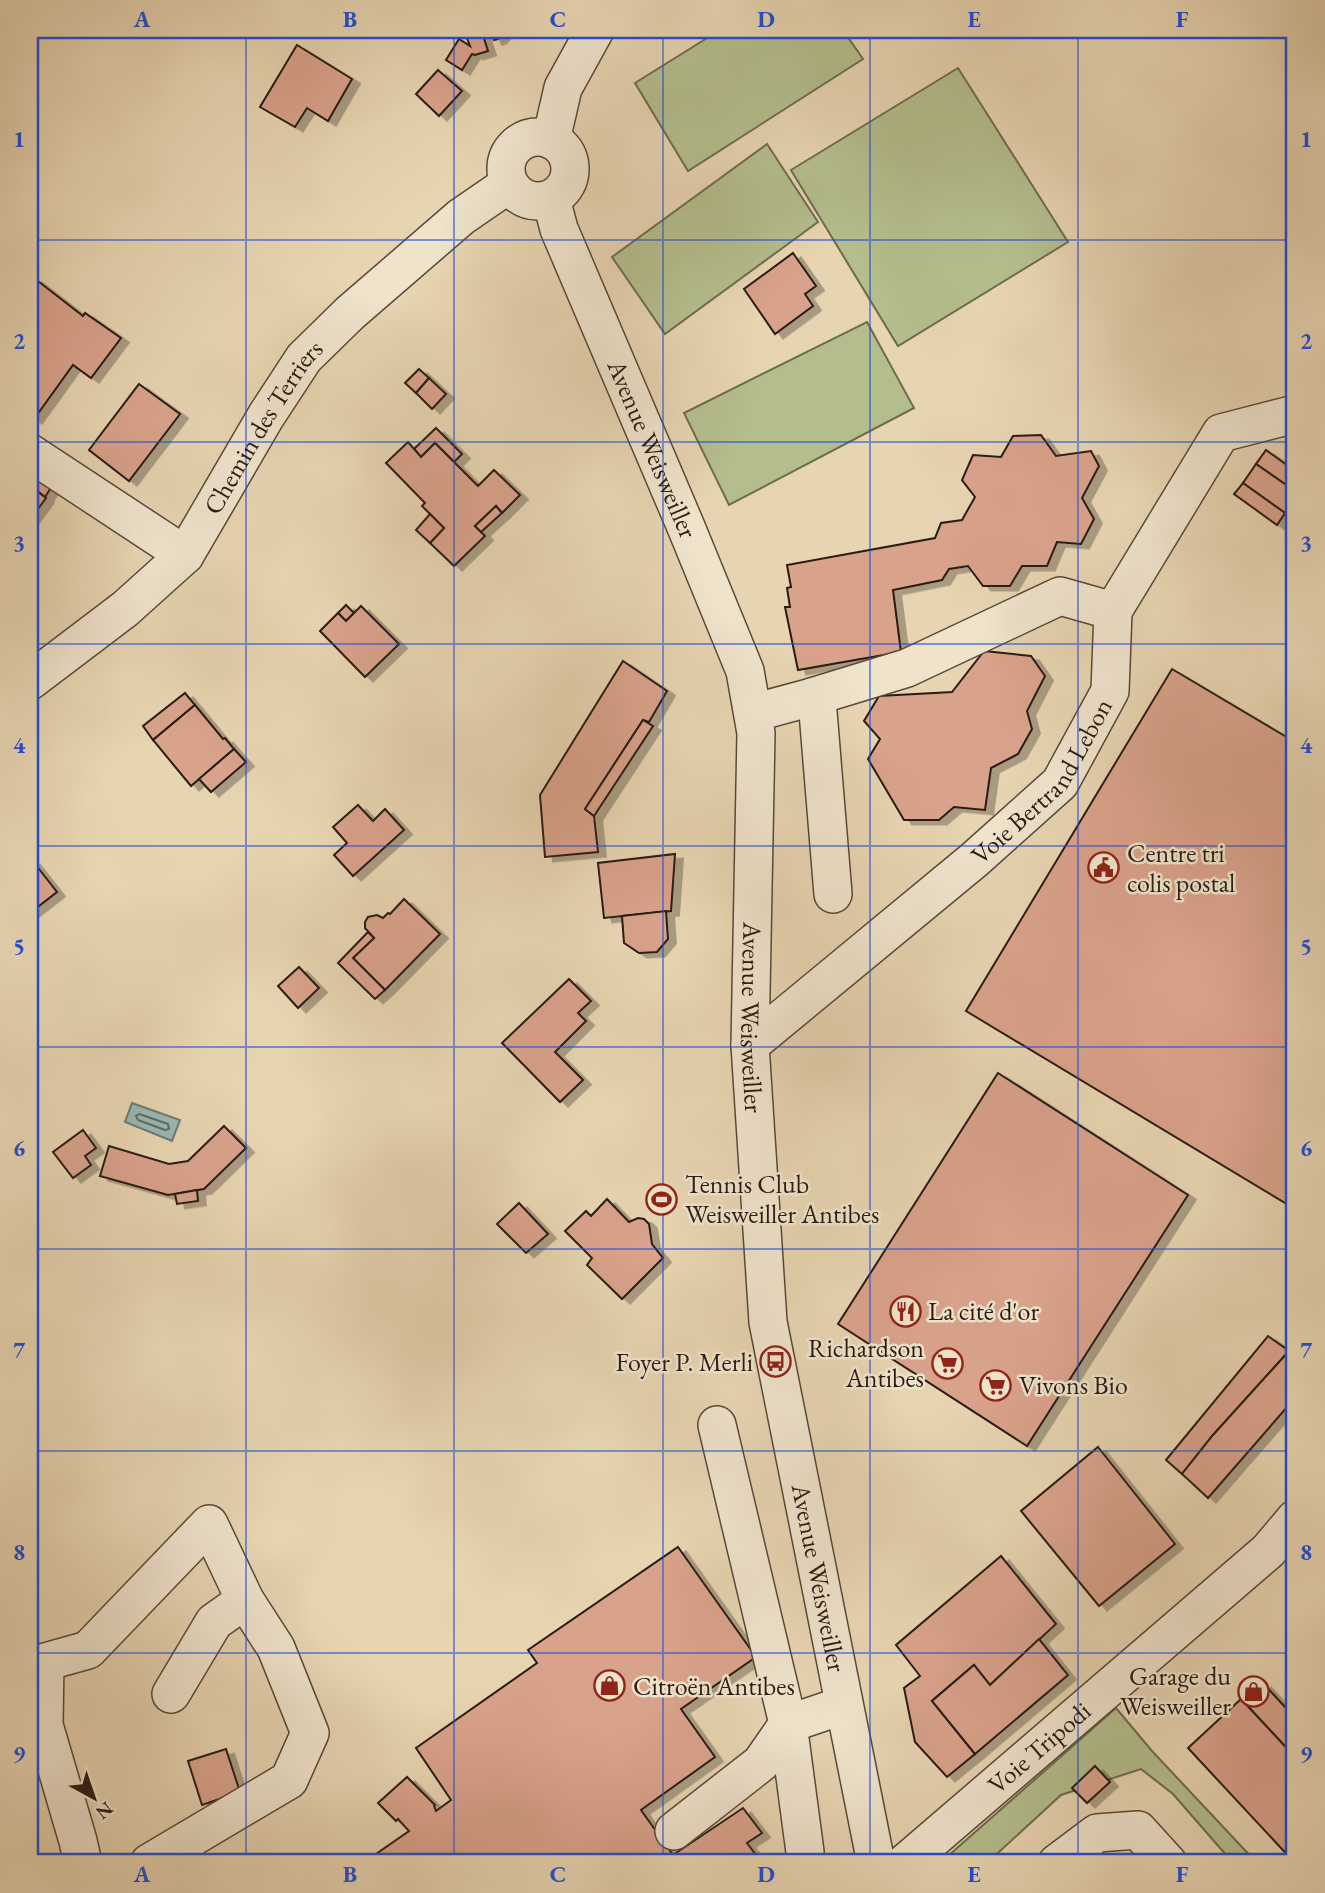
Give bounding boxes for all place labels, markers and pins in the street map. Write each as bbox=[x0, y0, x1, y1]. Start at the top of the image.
place label: Centre tri colis postal bbox=[1127, 836, 1235, 900]
public building icon: Centre tri colis postal bbox=[1087, 851, 1121, 885]
place label: Tennis Club Weisweiller Antibes bbox=[685, 1167, 879, 1231]
sports icon: Tennis Club Weisweiller Antibes bbox=[645, 1182, 679, 1216]
restaurant icon: La cité d'or bbox=[888, 1294, 922, 1328]
place label: La cité d'or bbox=[928, 1294, 1039, 1328]
place label: Richardson Antibes bbox=[808, 1331, 924, 1395]
place label: Foyer P. Merli bbox=[616, 1345, 753, 1379]
bus stop icon: Foyer P. Merli bbox=[759, 1345, 793, 1379]
supermarket icon: Richardson Antibes bbox=[930, 1346, 964, 1380]
supermarket icon: Vivons Bio bbox=[979, 1368, 1013, 1402]
place label: Vivons Bio bbox=[1019, 1368, 1128, 1402]
place label: Garage du Weisweiller bbox=[1120, 1659, 1231, 1723]
shop icon: Citroën Antibes bbox=[593, 1669, 627, 1703]
place label: Citroën Antibes bbox=[633, 1669, 795, 1703]
shop icon: Garage du Weisweiller bbox=[1237, 1674, 1271, 1708]

